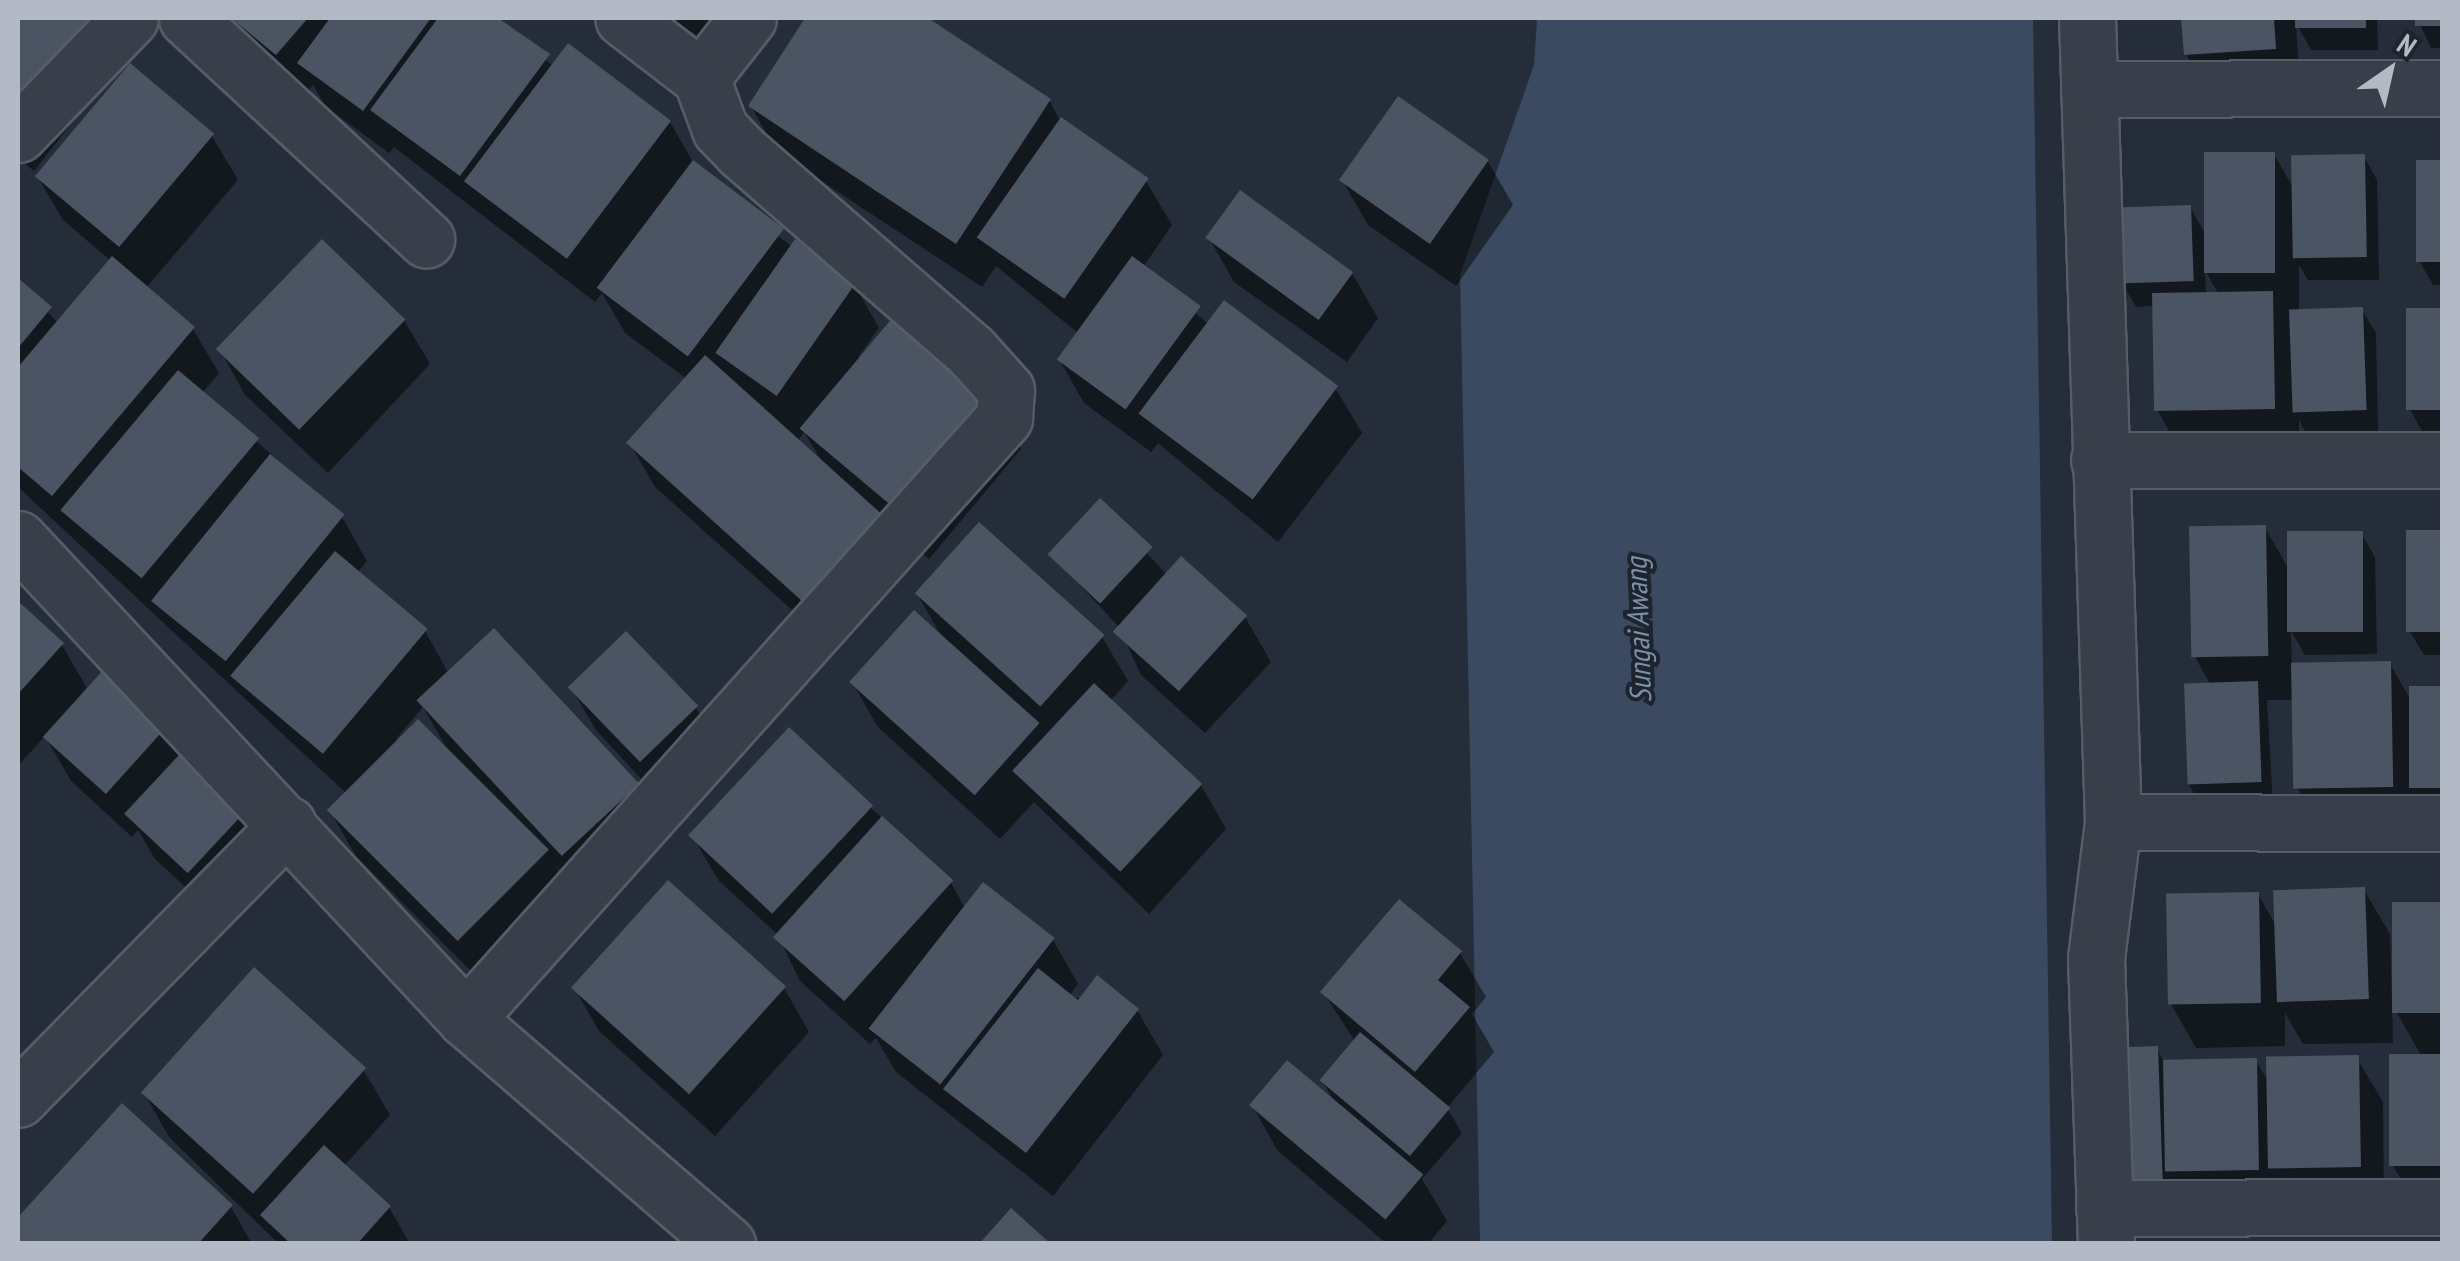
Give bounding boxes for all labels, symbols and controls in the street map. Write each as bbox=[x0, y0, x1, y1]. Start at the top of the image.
north arrow bbox=[2340, 20, 2440, 120]
text: N bbox=[2390, 25, 2424, 64]
water label: Sungai Awang bbox=[1617, 556, 1659, 704]

